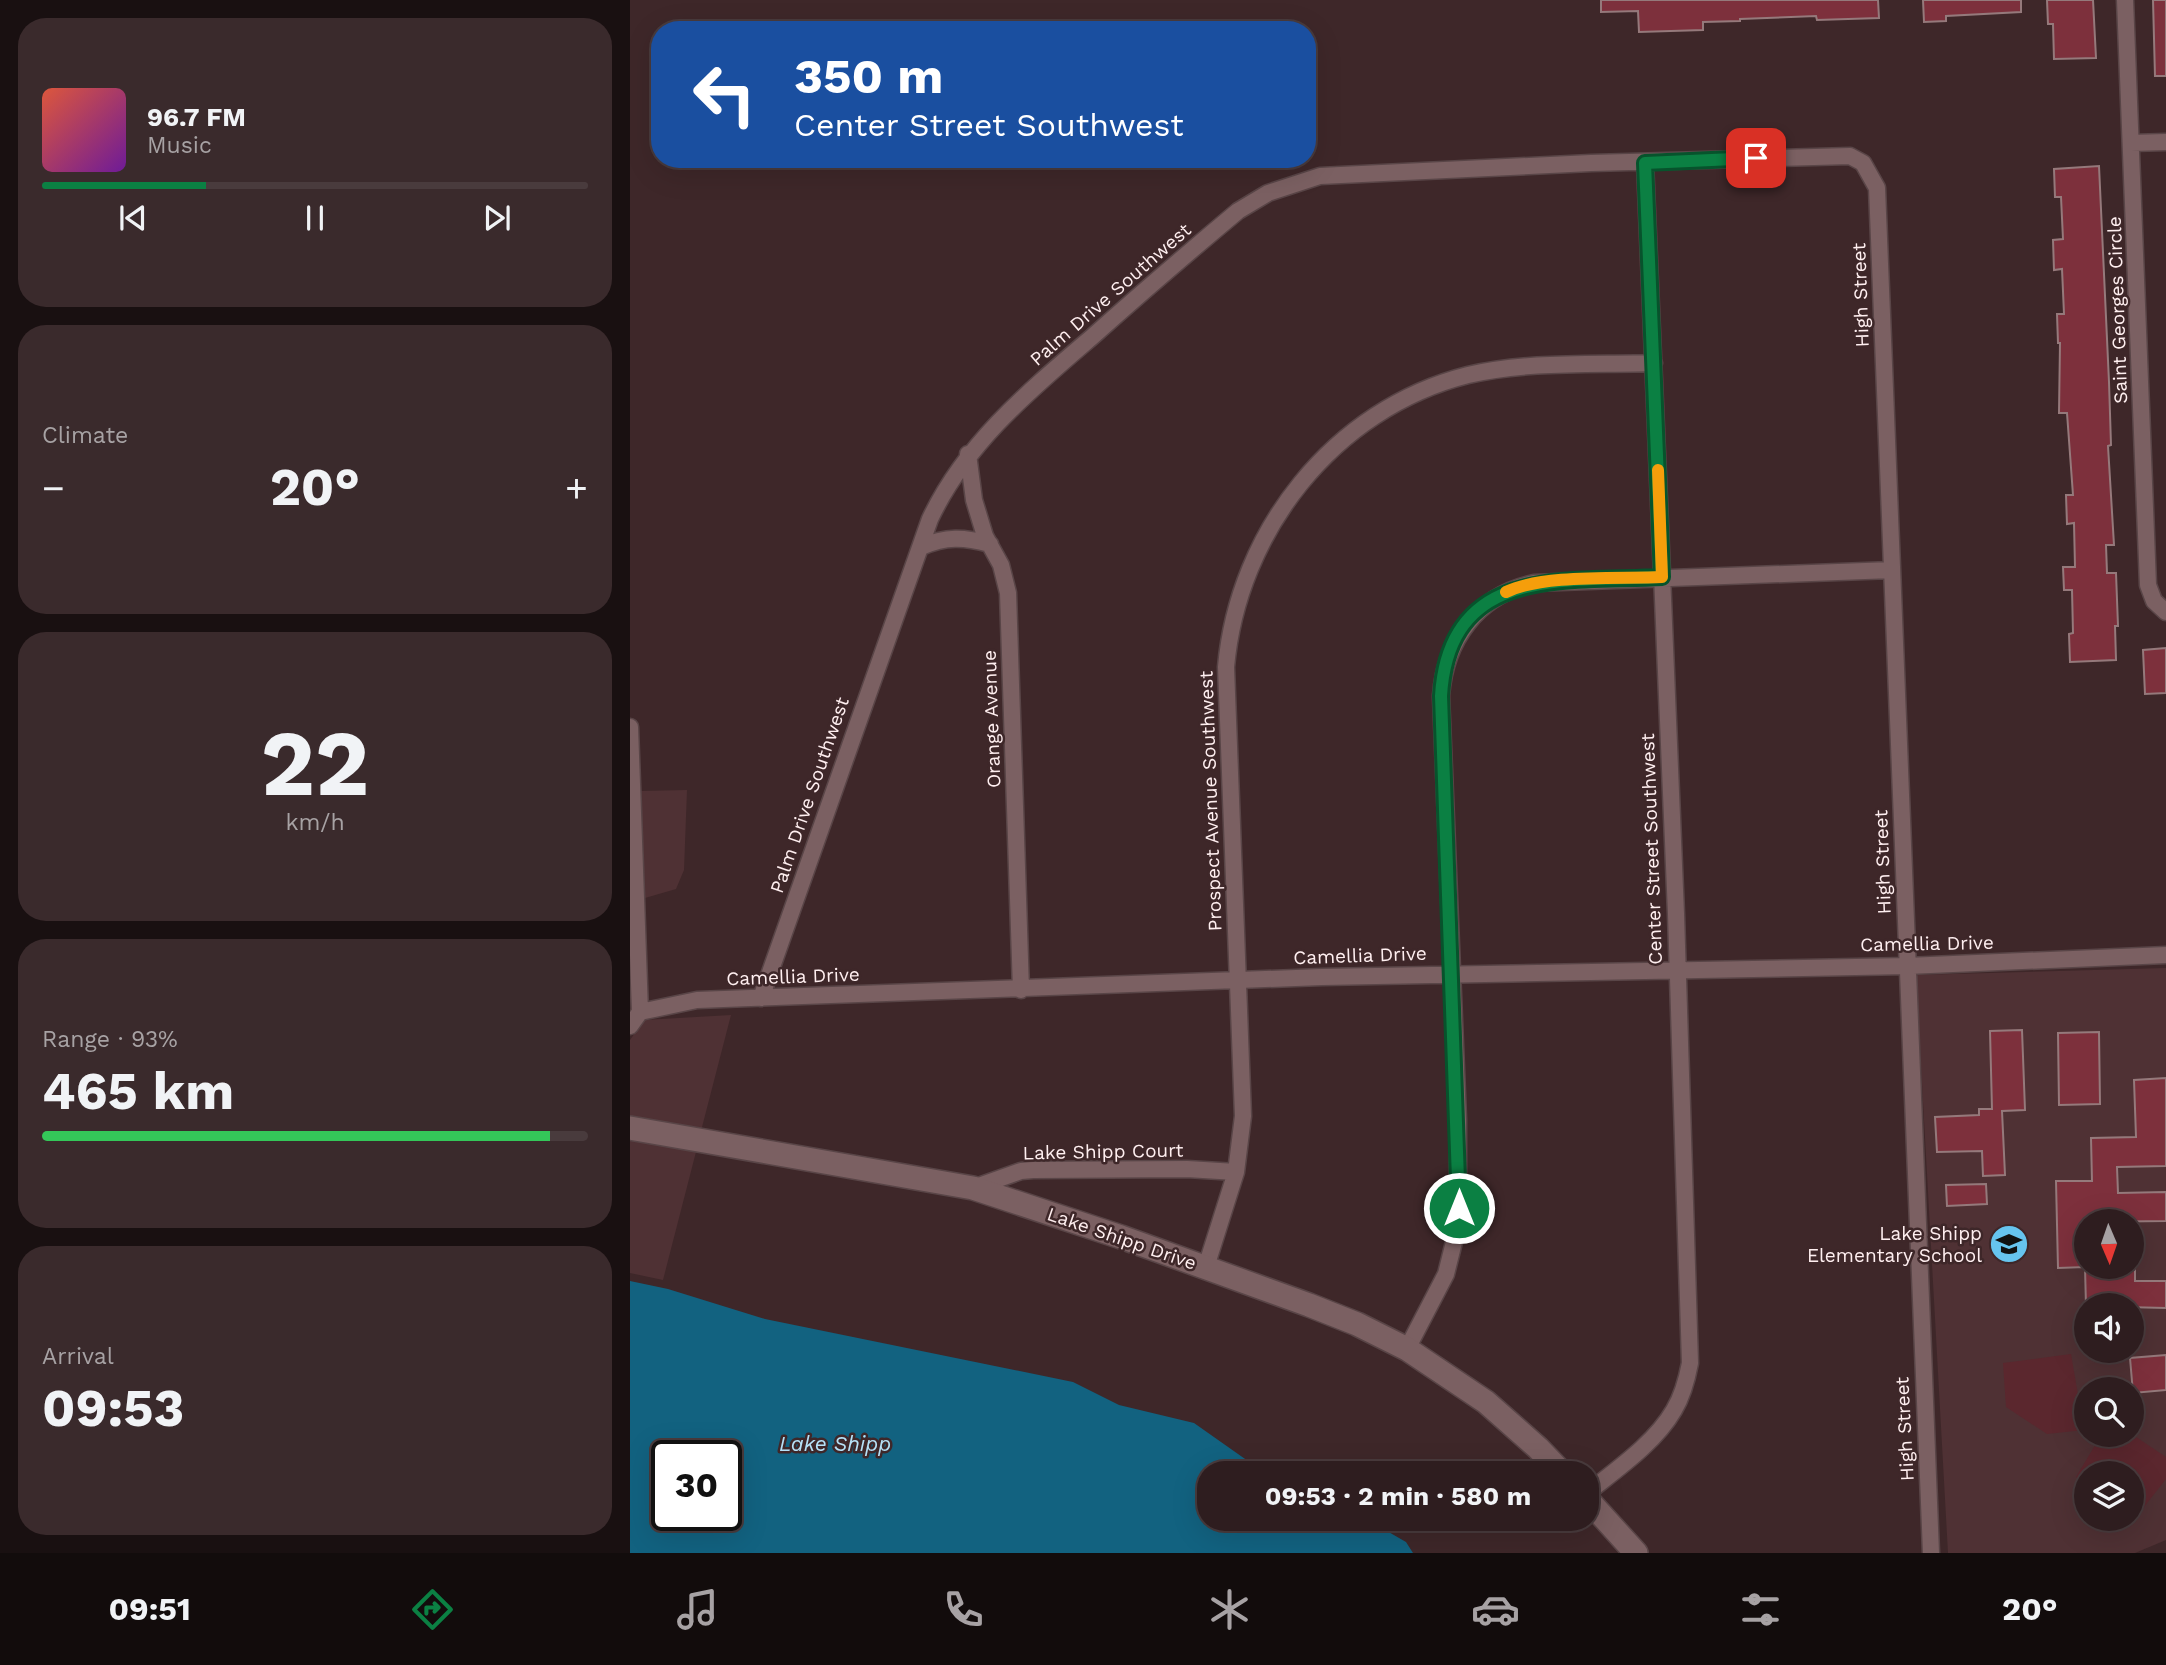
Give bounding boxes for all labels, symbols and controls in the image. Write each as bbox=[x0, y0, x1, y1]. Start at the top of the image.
text: 350 m bbox=[794, 47, 943, 105]
icon: left bbox=[679, 49, 770, 140]
text: 96.7 FM bbox=[147, 102, 246, 132]
text: Center Street Southwest bbox=[794, 106, 1184, 144]
pin bbox=[1726, 128, 1786, 188]
text: Music bbox=[147, 132, 212, 159]
icon: arrive bbox=[1737, 139, 1775, 177]
icon: previous bbox=[114, 199, 152, 237]
icon: pause bbox=[296, 199, 334, 237]
icon: next bbox=[478, 199, 516, 237]
street label: Saint Georges Circle bbox=[2103, 216, 2132, 404]
street label: Palm Drive Southwest bbox=[1025, 218, 1196, 371]
street label: High Street bbox=[1847, 242, 1874, 348]
text: Climate bbox=[42, 422, 128, 449]
text: 20° bbox=[270, 457, 360, 518]
text: − bbox=[42, 466, 65, 510]
text: + bbox=[565, 466, 588, 510]
street label: Orange Avenue bbox=[978, 650, 1005, 788]
street label: Prospect Avenue Southwest bbox=[1194, 670, 1227, 932]
street label: Palm Drive Southwest bbox=[765, 694, 854, 896]
text: 22 bbox=[261, 710, 369, 817]
street label: Center Street Southwest bbox=[1636, 733, 1667, 965]
text: km/h bbox=[285, 809, 345, 836]
street label: High Street bbox=[1869, 809, 1896, 915]
street label: Camellia Drive bbox=[1860, 931, 1994, 956]
street label: Camellia Drive bbox=[1293, 942, 1427, 969]
street label: Camellia Drive bbox=[726, 963, 860, 990]
text: Range · 93% bbox=[42, 1026, 178, 1053]
text: 465 km bbox=[42, 1061, 234, 1122]
street label: Lake Shipp Court bbox=[1023, 1139, 1184, 1164]
position arrow bbox=[1422, 1171, 1496, 1245]
street label: Lake Shipp Drive bbox=[1044, 1202, 1200, 1275]
north arrow bbox=[2074, 1209, 2144, 1279]
map controls bbox=[2074, 1209, 2144, 1531]
place label: Lake Shipp Elementary School bbox=[1807, 1222, 1982, 1267]
school or university icon: Lake Shipp Elementary School bbox=[1988, 1223, 2030, 1265]
button: sound bbox=[2074, 1293, 2144, 1363]
text: Arrival bbox=[42, 1343, 114, 1370]
street label: High Street bbox=[1890, 1376, 1919, 1482]
button: search bbox=[2074, 1377, 2144, 1447]
text: 09:53 bbox=[42, 1378, 184, 1439]
water label: Lake Shipp bbox=[779, 1431, 891, 1456]
speed limit sign: 30 bbox=[651, 1440, 742, 1531]
button: layers bbox=[2074, 1461, 2144, 1531]
text: 09:53 · 2 min · 580 m bbox=[1265, 1481, 1531, 1511]
icon: directions bbox=[408, 1585, 457, 1634]
icon: music bbox=[673, 1585, 722, 1634]
icon: phone bbox=[939, 1585, 988, 1634]
icon: climate bbox=[1205, 1585, 1254, 1634]
icon: car bbox=[1471, 1585, 1520, 1634]
icon: filters bbox=[1736, 1585, 1785, 1634]
text: 09:51 bbox=[108, 1590, 191, 1628]
text: 20° bbox=[2002, 1590, 2058, 1628]

